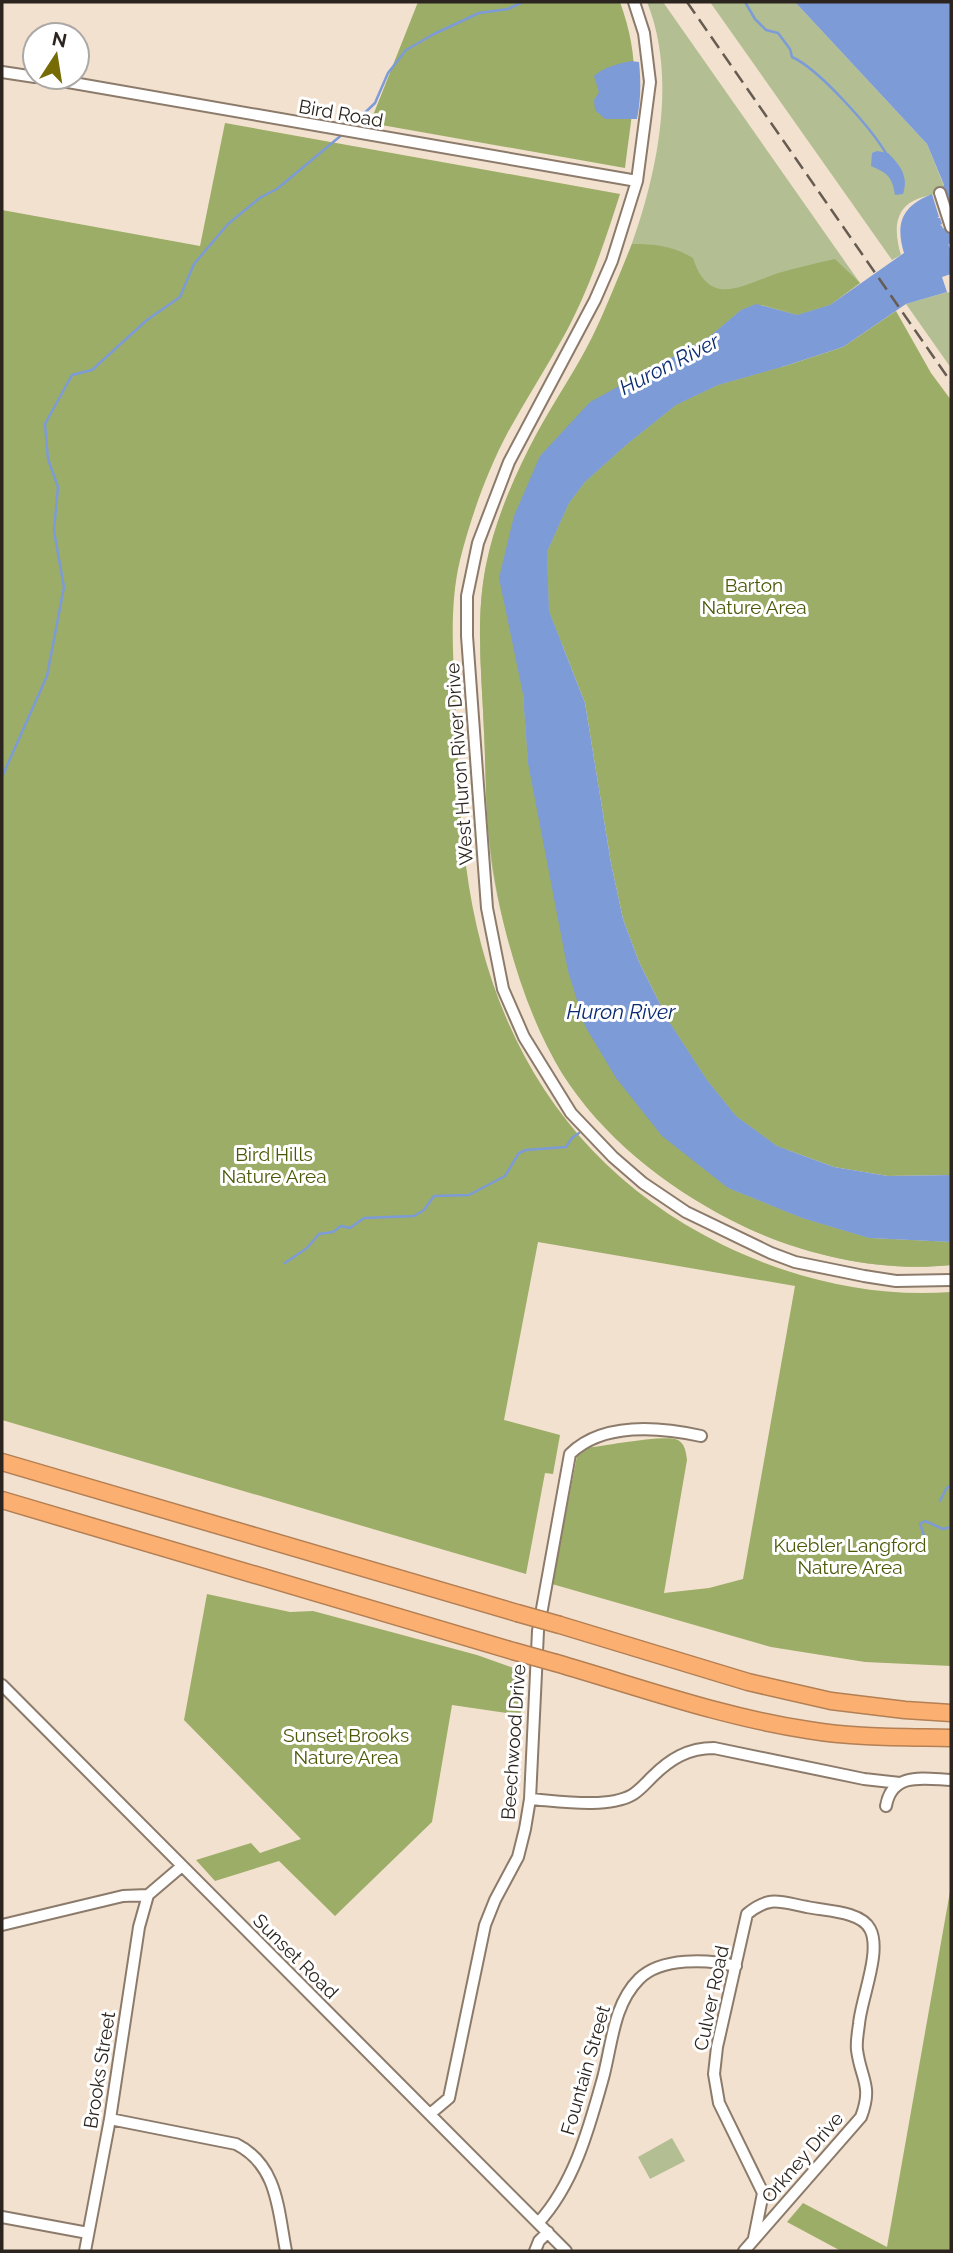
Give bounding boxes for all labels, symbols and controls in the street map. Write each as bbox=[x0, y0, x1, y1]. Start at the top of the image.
north arrow bbox=[21, 21, 91, 91]
text: N bbox=[50, 27, 69, 52]
street label: Bird Road bbox=[297, 95, 385, 131]
water label: Huron River bbox=[615, 328, 724, 400]
park label: Barton Nature Area bbox=[702, 574, 807, 618]
street label: West Huron River Drive bbox=[441, 662, 477, 866]
water label: Huron River bbox=[567, 999, 676, 1024]
park label: Bird Hills Nature Area bbox=[222, 1143, 327, 1187]
park label: Kuebler Langford Nature Area bbox=[773, 1534, 927, 1578]
street label: Beechwood Drive bbox=[497, 1663, 529, 1821]
park label: Sunset Brooks Nature Area bbox=[283, 1724, 409, 1768]
street label: Sunset Road bbox=[249, 1909, 343, 2003]
street label: Culver Road bbox=[689, 1944, 733, 2052]
street label: Fountain Street bbox=[556, 2002, 614, 2137]
street label: Brooks Street bbox=[79, 2009, 119, 2130]
street label: Orkney Drive bbox=[757, 2107, 847, 2207]

